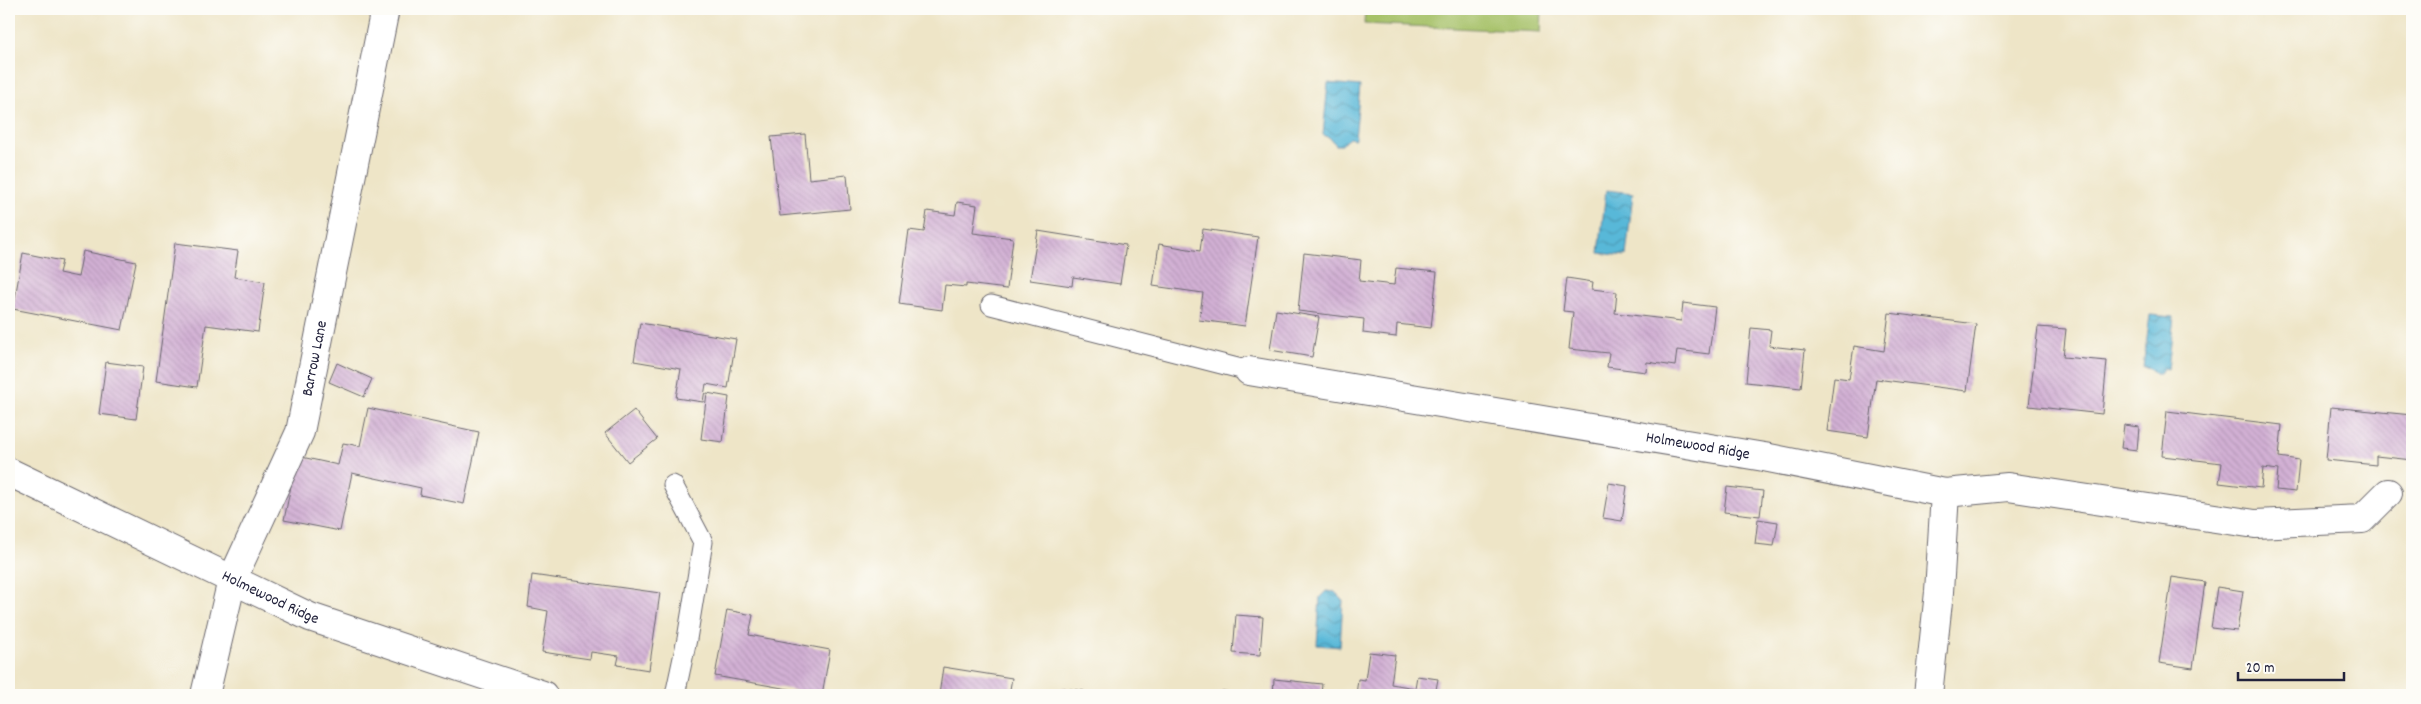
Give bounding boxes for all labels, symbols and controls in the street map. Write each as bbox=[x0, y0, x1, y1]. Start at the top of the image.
street label: Barrow Lane bbox=[296, 319, 334, 398]
street label: Holmewood Ridge bbox=[1644, 426, 1752, 466]
street label: Holmewood Ridge bbox=[218, 565, 322, 631]
scale bar bbox=[2238, 649, 2345, 681]
text: 20 m bbox=[2246, 658, 2274, 680]

